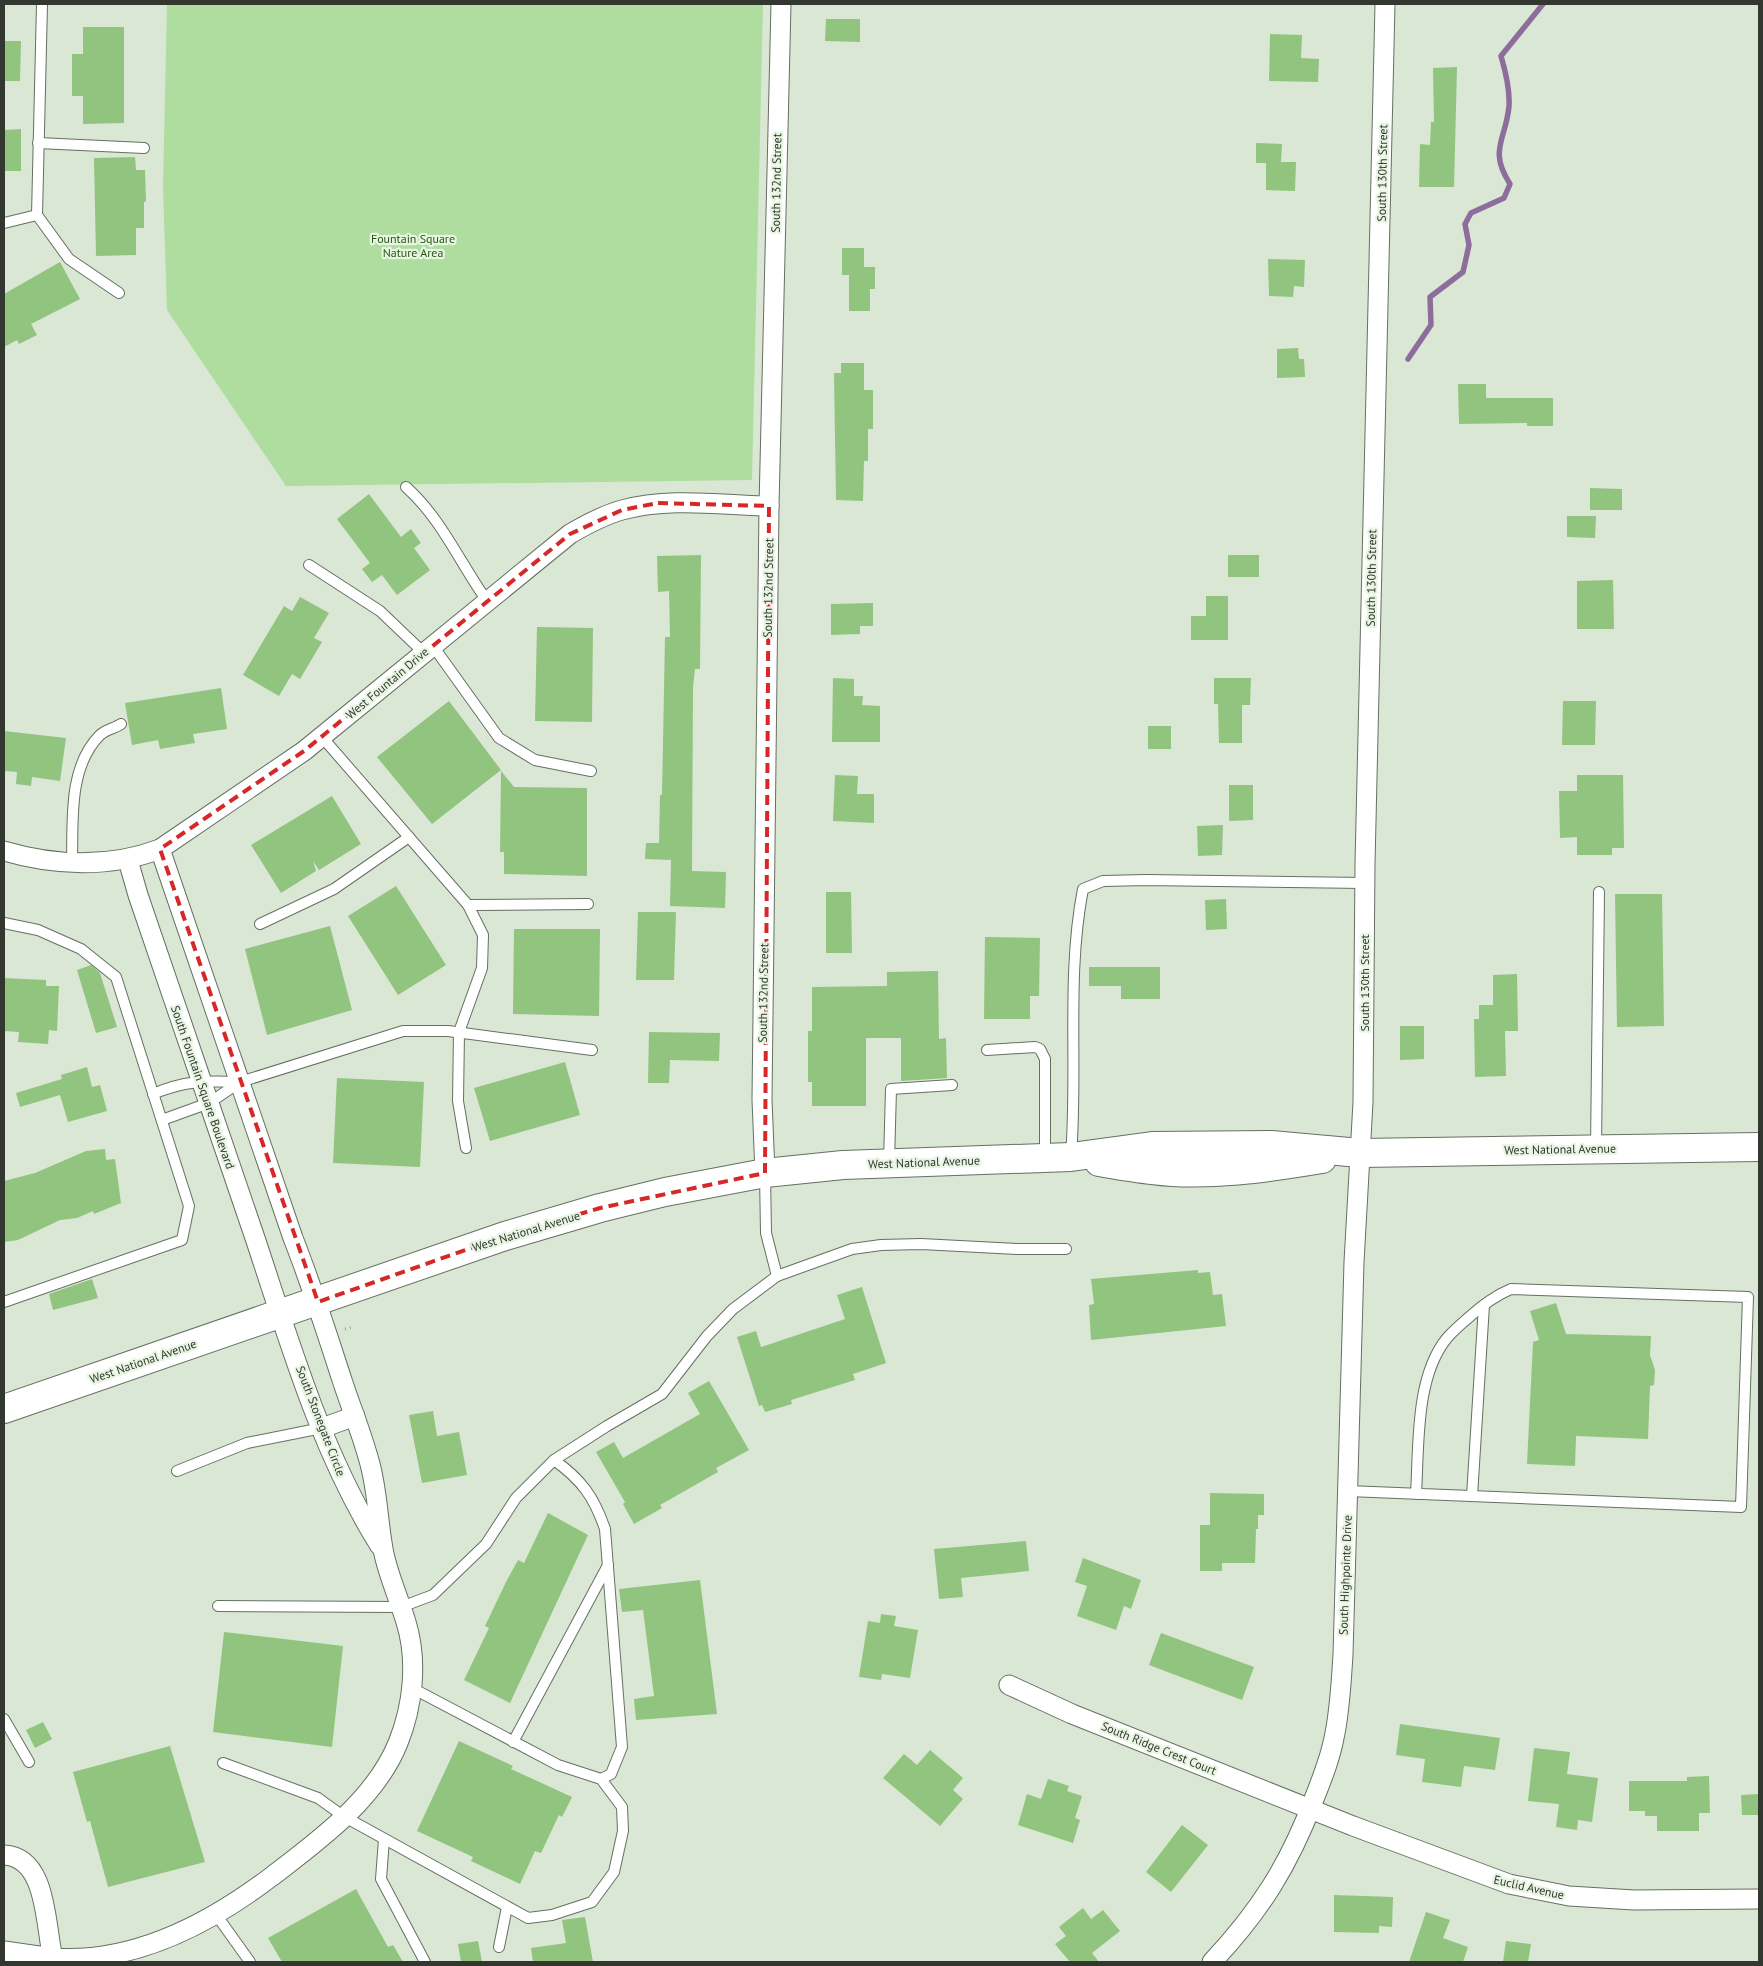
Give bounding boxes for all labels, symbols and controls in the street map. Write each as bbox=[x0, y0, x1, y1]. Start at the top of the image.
street label: South 130th Street bbox=[1374, 124, 1390, 222]
street label: South 132nd Street bbox=[768, 133, 784, 233]
park label: Fountain Square Nature Area bbox=[371, 231, 455, 260]
street label: South 130th Street bbox=[1363, 529, 1379, 627]
street label: South 132nd Street bbox=[760, 538, 776, 638]
street label: West Fountain Drive bbox=[343, 644, 431, 722]
street label: South 130th Street bbox=[1357, 934, 1372, 1032]
street label: South 132nd Street bbox=[755, 943, 771, 1043]
street label: South Fountain Square Boulevard bbox=[168, 1003, 238, 1171]
street label: West National Avenue bbox=[1504, 1141, 1616, 1157]
street label: West National Avenue bbox=[868, 1153, 980, 1171]
street label: West National Avenue bbox=[470, 1207, 582, 1255]
street label: West National Avenue bbox=[88, 1336, 198, 1386]
street label: South Stonegate Circle bbox=[293, 1364, 349, 1478]
street label: South Highpointe Drive bbox=[1335, 1515, 1355, 1635]
street label: South Ridge Crest Court bbox=[1099, 1718, 1219, 1778]
street label: Euclid Avenue bbox=[1492, 1872, 1566, 1902]

